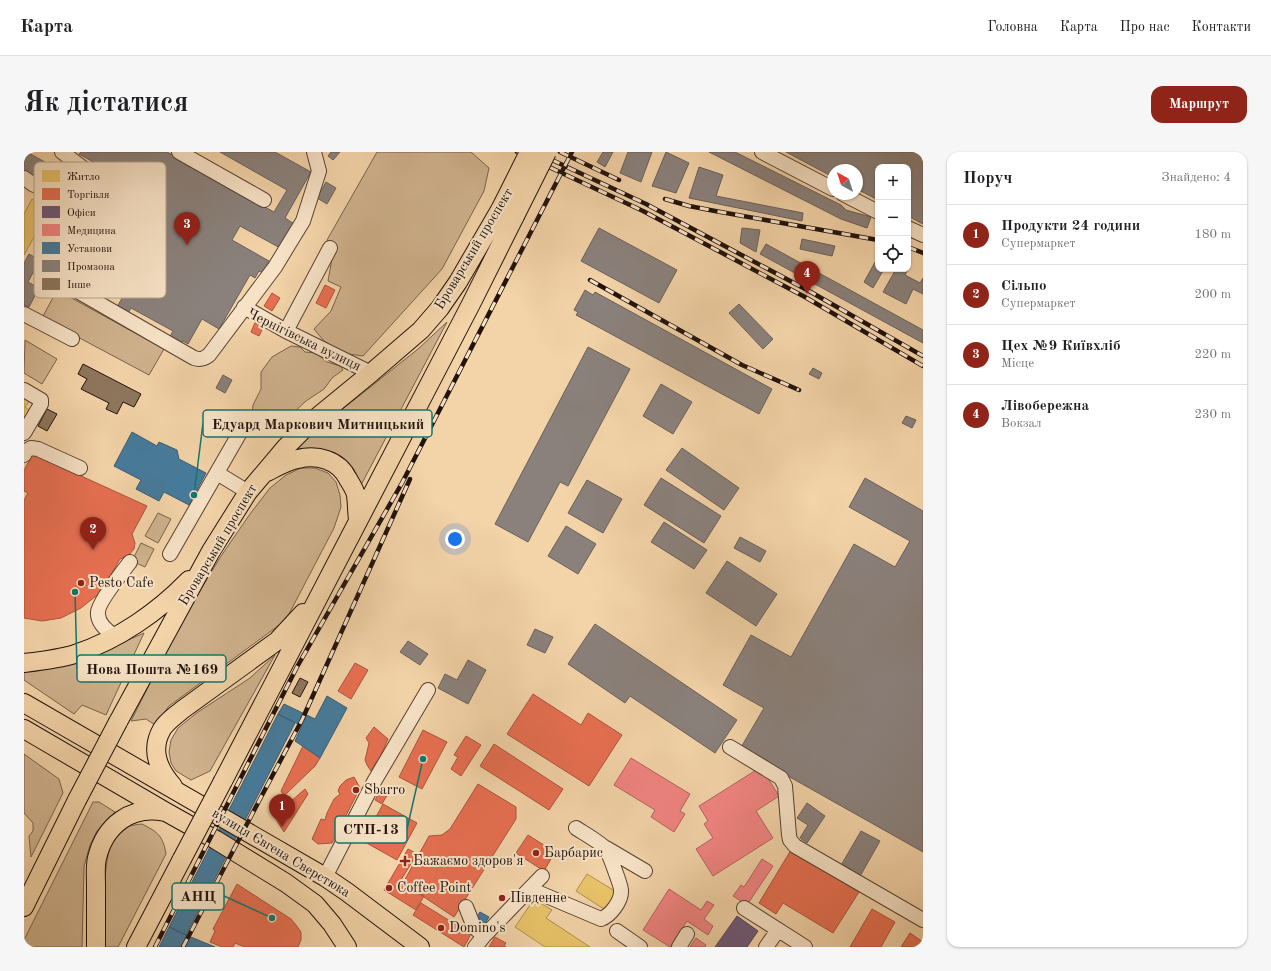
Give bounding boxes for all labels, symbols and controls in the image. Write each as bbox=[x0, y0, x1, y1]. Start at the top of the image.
text: Карта bbox=[20, 18, 73, 37]
text: Головна bbox=[987, 20, 1038, 34]
text: Карта bbox=[1060, 20, 1098, 34]
text: Про нас bbox=[1120, 20, 1170, 34]
text: Контакти bbox=[1192, 20, 1251, 34]
button: Маршрут bbox=[1151, 86, 1247, 123]
text: Як дістатися bbox=[24, 90, 188, 118]
legend bbox=[34, 162, 166, 298]
north arrow bbox=[827, 164, 863, 200]
map controls bbox=[875, 164, 911, 272]
button: + bbox=[875, 164, 911, 200]
text: Поруч bbox=[963, 170, 1012, 187]
text: Знайдено: 4 bbox=[1162, 171, 1231, 184]
text: Житло bbox=[67, 172, 100, 183]
street label: Броварський проспект bbox=[432, 186, 516, 312]
text: Торгівля bbox=[67, 190, 110, 201]
button: − bbox=[875, 200, 911, 236]
text: Офіси bbox=[67, 208, 96, 219]
pin: 3 bbox=[174, 212, 200, 245]
text: Продукти 24 години bbox=[1001, 219, 1140, 234]
text: Медицина bbox=[67, 226, 117, 237]
text: 1 bbox=[972, 228, 980, 241]
text: 180 m bbox=[1194, 228, 1231, 241]
button: locate bbox=[875, 236, 911, 272]
text: Супермаркет bbox=[1001, 237, 1076, 250]
text: Установи bbox=[67, 244, 112, 255]
pin: 4 bbox=[794, 261, 820, 294]
text: Промзона bbox=[67, 262, 115, 273]
text: Сільпо bbox=[1001, 279, 1047, 294]
text: Інше bbox=[67, 280, 91, 291]
text: 2 bbox=[972, 288, 980, 301]
text: 200 m bbox=[1194, 288, 1231, 301]
text: Супермаркет bbox=[1001, 297, 1076, 310]
street label: Чернігівська вулиця bbox=[245, 306, 363, 374]
text: Цех №9 Київхліб bbox=[1001, 339, 1121, 354]
text: 3 bbox=[972, 348, 980, 361]
text: 220 m bbox=[1194, 348, 1231, 361]
text: Місце bbox=[1001, 357, 1034, 370]
text: Лівобережна bbox=[1001, 399, 1089, 414]
text: 4 bbox=[972, 408, 980, 421]
text: 230 m bbox=[1194, 408, 1231, 421]
callout: Едуард Маркович Митницький bbox=[203, 410, 432, 437]
text: Вокзал bbox=[1001, 417, 1042, 430]
text: Едуард Маркович Митницький bbox=[212, 418, 424, 433]
street label: Броварський проспект bbox=[176, 482, 260, 608]
pin: 2 bbox=[80, 517, 106, 550]
your location bbox=[445, 529, 465, 549]
place label: Pesto Cafe bbox=[89, 576, 153, 590]
marker: Pesto Cafe bbox=[76, 578, 86, 588]
callout: Нова Пошта №169 bbox=[77, 655, 226, 682]
text: Нова Пошта №169 bbox=[86, 663, 218, 678]
place label: Sbarro bbox=[364, 783, 405, 797]
marker: Sbarro bbox=[351, 785, 361, 795]
pin: 1 bbox=[269, 794, 295, 827]
street label: вулиця Євгена Сверстюка bbox=[209, 806, 353, 900]
callout: СТП-13 bbox=[335, 816, 407, 843]
text: СТП-13 bbox=[343, 823, 399, 838]
place label: Барбарис bbox=[544, 846, 603, 860]
marker: Барбарис bbox=[531, 848, 541, 858]
place label: Бажаємо здоров'я bbox=[413, 854, 523, 868]
marker: Бажаємо здоров'я bbox=[400, 856, 410, 866]
place label: Coffee Point bbox=[397, 881, 471, 895]
callout: АНЦ bbox=[172, 883, 224, 910]
marker: Coffee Point bbox=[384, 883, 394, 893]
text: АНЦ bbox=[180, 890, 216, 905]
place label: Південне bbox=[510, 891, 567, 905]
marker: Південне bbox=[497, 893, 507, 903]
place label: Domino's bbox=[449, 921, 506, 935]
marker: Domino's bbox=[436, 923, 446, 933]

